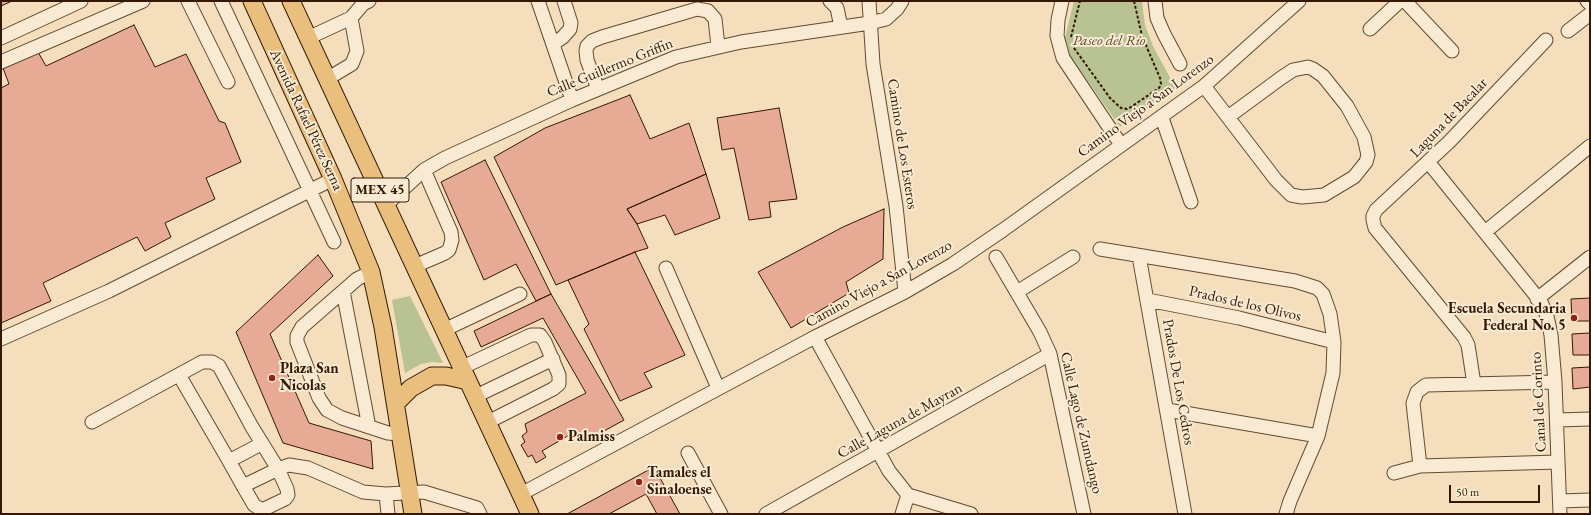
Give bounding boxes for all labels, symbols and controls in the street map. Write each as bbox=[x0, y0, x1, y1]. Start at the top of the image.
park label: Paseo del Río bbox=[1072, 32, 1146, 50]
street label: Calle Guillermo Griffin bbox=[544, 34, 676, 102]
street label: Avenida Rafael Pérez Serna bbox=[265, 47, 347, 193]
street label: Camino Viejo a San Lorenzo bbox=[1074, 50, 1218, 162]
street label: Laguna de Bacalar bbox=[1406, 74, 1492, 162]
street label: Camino de Los Esteros bbox=[883, 77, 921, 211]
road number: MEX 45 bbox=[351, 178, 409, 202]
street label: Camino Viejo a San Lorenzo bbox=[803, 236, 955, 332]
street label: Prados de los Olivos bbox=[1187, 282, 1303, 326]
place label: Escuela Secundaria Federal No. 5 bbox=[1448, 300, 1566, 335]
marker: Escuela Secundaria Federal No. 5 bbox=[1569, 313, 1579, 323]
street label: Prados De Los Cedros bbox=[1158, 318, 1198, 446]
street label: Calle Lago de Zumdango bbox=[1056, 350, 1106, 496]
street label: Canal de Corinto bbox=[1527, 351, 1551, 453]
place label: Plaza San Nicolas bbox=[280, 360, 339, 395]
marker: Plaza San Nicolas bbox=[267, 373, 277, 383]
street label: Calle Laguna de Mayran bbox=[835, 379, 965, 463]
place label: Palmiss bbox=[568, 428, 615, 446]
marker: Palmiss bbox=[555, 432, 565, 442]
place label: Tamales el Sinaloense bbox=[647, 464, 712, 499]
marker: Tamales el Sinaloense bbox=[634, 477, 644, 487]
scale bar bbox=[1451, 477, 1542, 503]
text: 50 m bbox=[1456, 484, 1479, 500]

